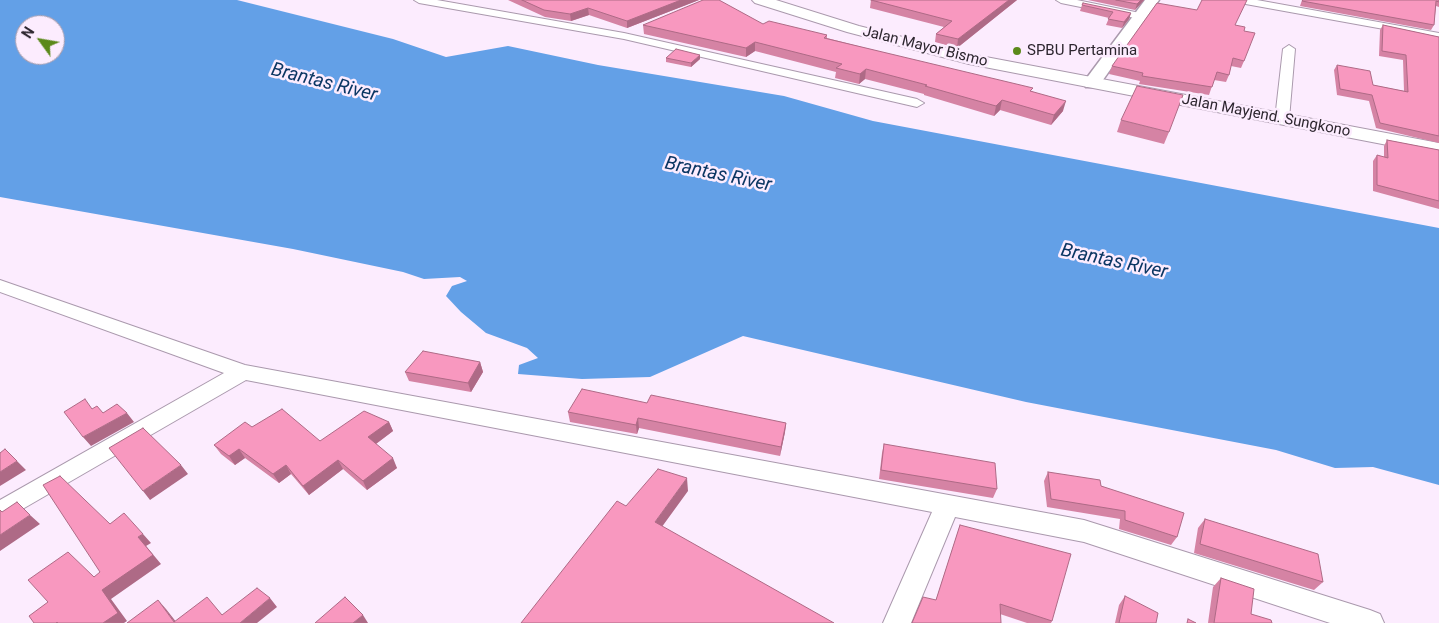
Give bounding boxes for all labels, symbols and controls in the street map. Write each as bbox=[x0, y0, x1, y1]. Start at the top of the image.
north arrow bbox=[15, 15, 65, 65]
street label: Jalan Mayor Bismo bbox=[861, 23, 989, 71]
text: N bbox=[19, 24, 38, 41]
place label: SPBU Pertamina bbox=[1027, 42, 1137, 60]
marker: SPBU Pertamina bbox=[1011, 45, 1023, 57]
water label: Brantas River bbox=[269, 59, 379, 107]
street label: Jalan Mayjend. Sungkono bbox=[1180, 91, 1352, 141]
water label: Brantas River bbox=[663, 153, 773, 197]
water label: Brantas River bbox=[1059, 240, 1169, 284]

